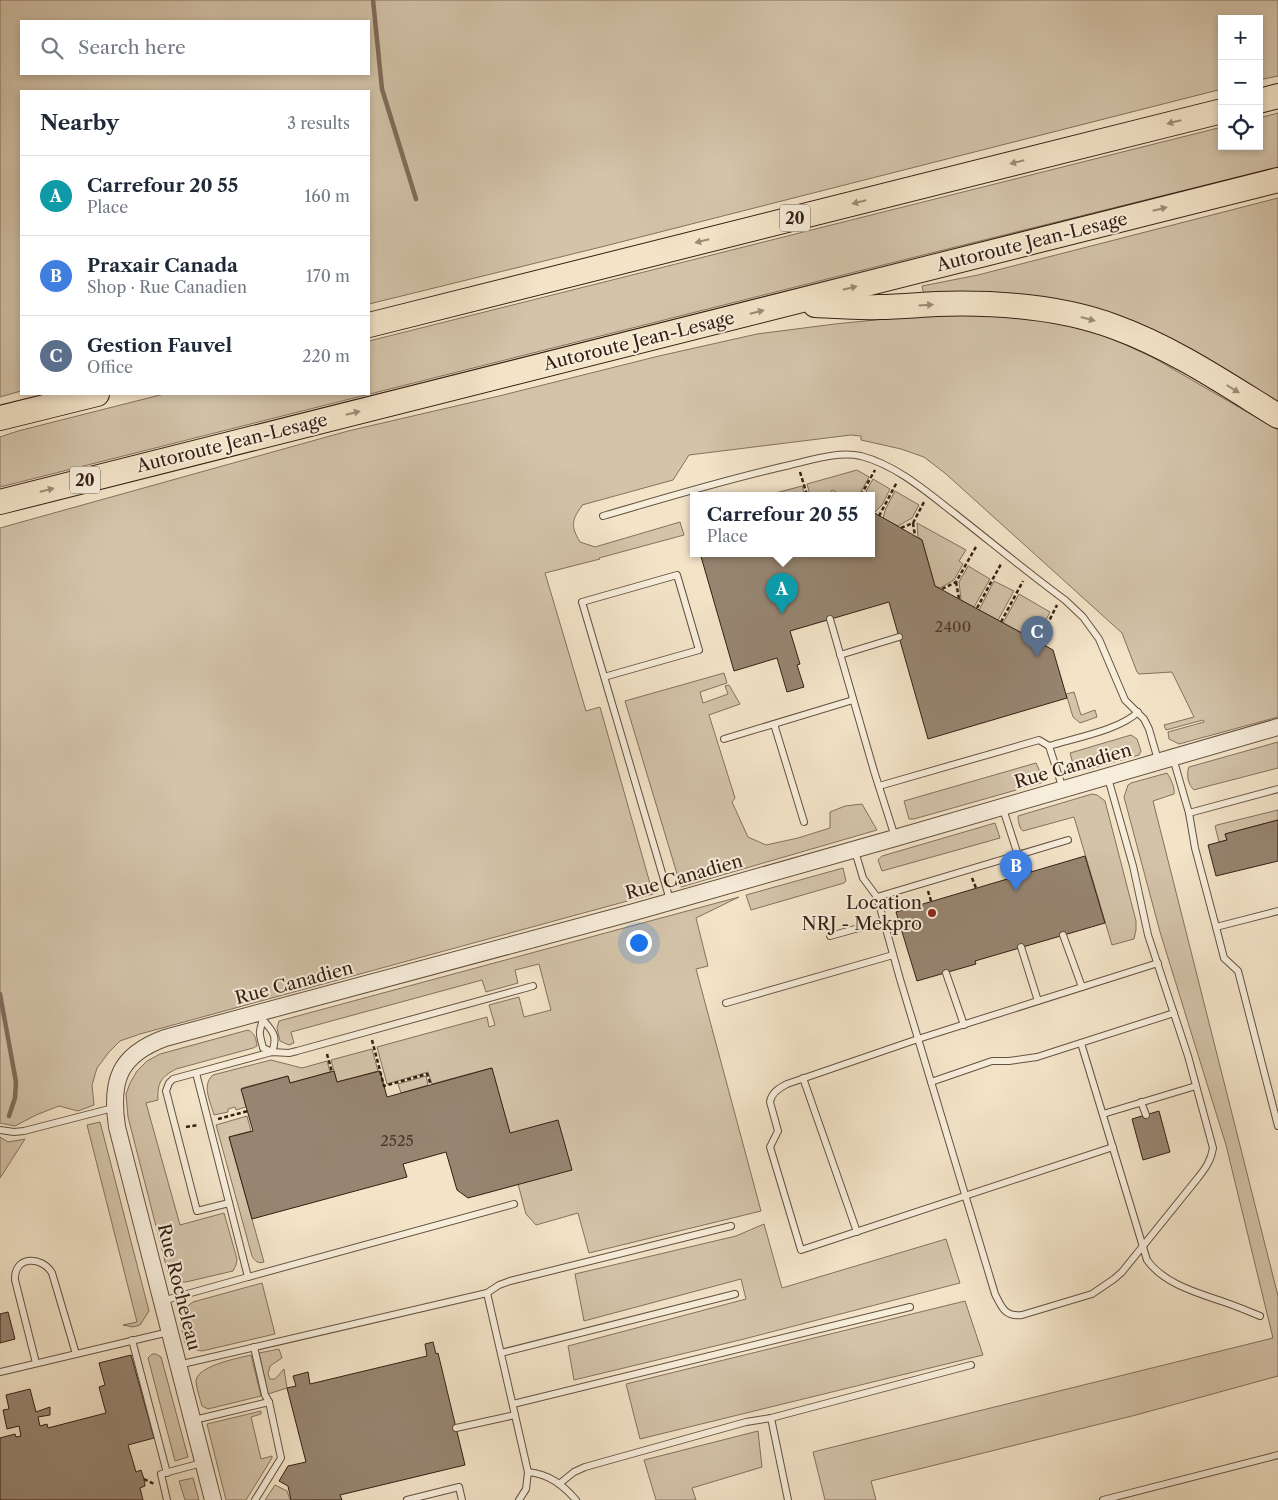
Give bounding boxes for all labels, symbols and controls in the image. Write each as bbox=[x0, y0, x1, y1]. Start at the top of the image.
map controls bbox=[1218, 15, 1263, 150]
button: + bbox=[1218, 15, 1263, 60]
search box bbox=[20, 20, 370, 75]
icon: search bbox=[38, 34, 66, 62]
text: Search here bbox=[78, 36, 186, 59]
button: − bbox=[1218, 60, 1263, 105]
button: locate bbox=[1218, 105, 1263, 150]
text: Nearby bbox=[40, 110, 119, 135]
text: 3 results bbox=[287, 113, 350, 133]
one-way arrow bbox=[1167, 119, 1182, 127]
one-way arrow bbox=[1009, 158, 1024, 166]
text: Carrefour 20 55 bbox=[87, 174, 238, 197]
text: A bbox=[50, 186, 62, 206]
text: 160 m bbox=[305, 186, 350, 206]
text: Place bbox=[87, 197, 128, 217]
one-way arrow bbox=[852, 198, 867, 206]
road number: 20 bbox=[780, 204, 810, 232]
one-way arrow bbox=[1152, 205, 1167, 213]
street label: Autoroute Jean-Lesage bbox=[933, 208, 1130, 277]
one-way arrow bbox=[694, 237, 709, 245]
text: Praxair Canada bbox=[87, 254, 238, 277]
text: B bbox=[50, 266, 62, 286]
text: 170 m bbox=[306, 266, 350, 286]
text: Shop · Rue Canadien bbox=[87, 277, 247, 297]
one-way arrow bbox=[842, 284, 857, 292]
one-way arrow bbox=[919, 300, 935, 308]
street label: Autoroute Jean-Lesage bbox=[540, 307, 737, 376]
one-way arrow bbox=[749, 308, 764, 316]
one-way arrow bbox=[1080, 315, 1095, 323]
text: Gestion Fauvel bbox=[87, 334, 232, 357]
text: C bbox=[50, 346, 62, 366]
text: 220 m bbox=[302, 346, 350, 366]
text: Office bbox=[87, 357, 133, 377]
one-way arrow bbox=[1227, 385, 1240, 394]
street label: Autoroute Jean-Lesage bbox=[133, 409, 330, 478]
one-way arrow bbox=[345, 409, 360, 417]
road number: 20 bbox=[70, 466, 100, 494]
one-way arrow bbox=[40, 486, 55, 494]
popup bbox=[690, 492, 875, 557]
text: Carrefour 20 55 bbox=[707, 503, 858, 526]
text: Place bbox=[707, 526, 748, 546]
pin: A bbox=[766, 573, 798, 614]
pin: C bbox=[1021, 616, 1053, 657]
house number: 2400 bbox=[935, 617, 971, 636]
street label: Rue Canadien bbox=[1012, 739, 1134, 793]
street label: Rue Canadien bbox=[623, 850, 745, 904]
pin: B bbox=[1000, 850, 1032, 891]
place label: Location NRJ - Mekpro bbox=[802, 892, 922, 935]
marker: Location NRJ - Mekpro bbox=[926, 907, 938, 919]
your location bbox=[626, 930, 652, 956]
street label: Rue Canadien bbox=[233, 957, 355, 1009]
house number: 2525 bbox=[380, 1131, 414, 1150]
street label: Rue Rocheleau bbox=[153, 1221, 205, 1353]

